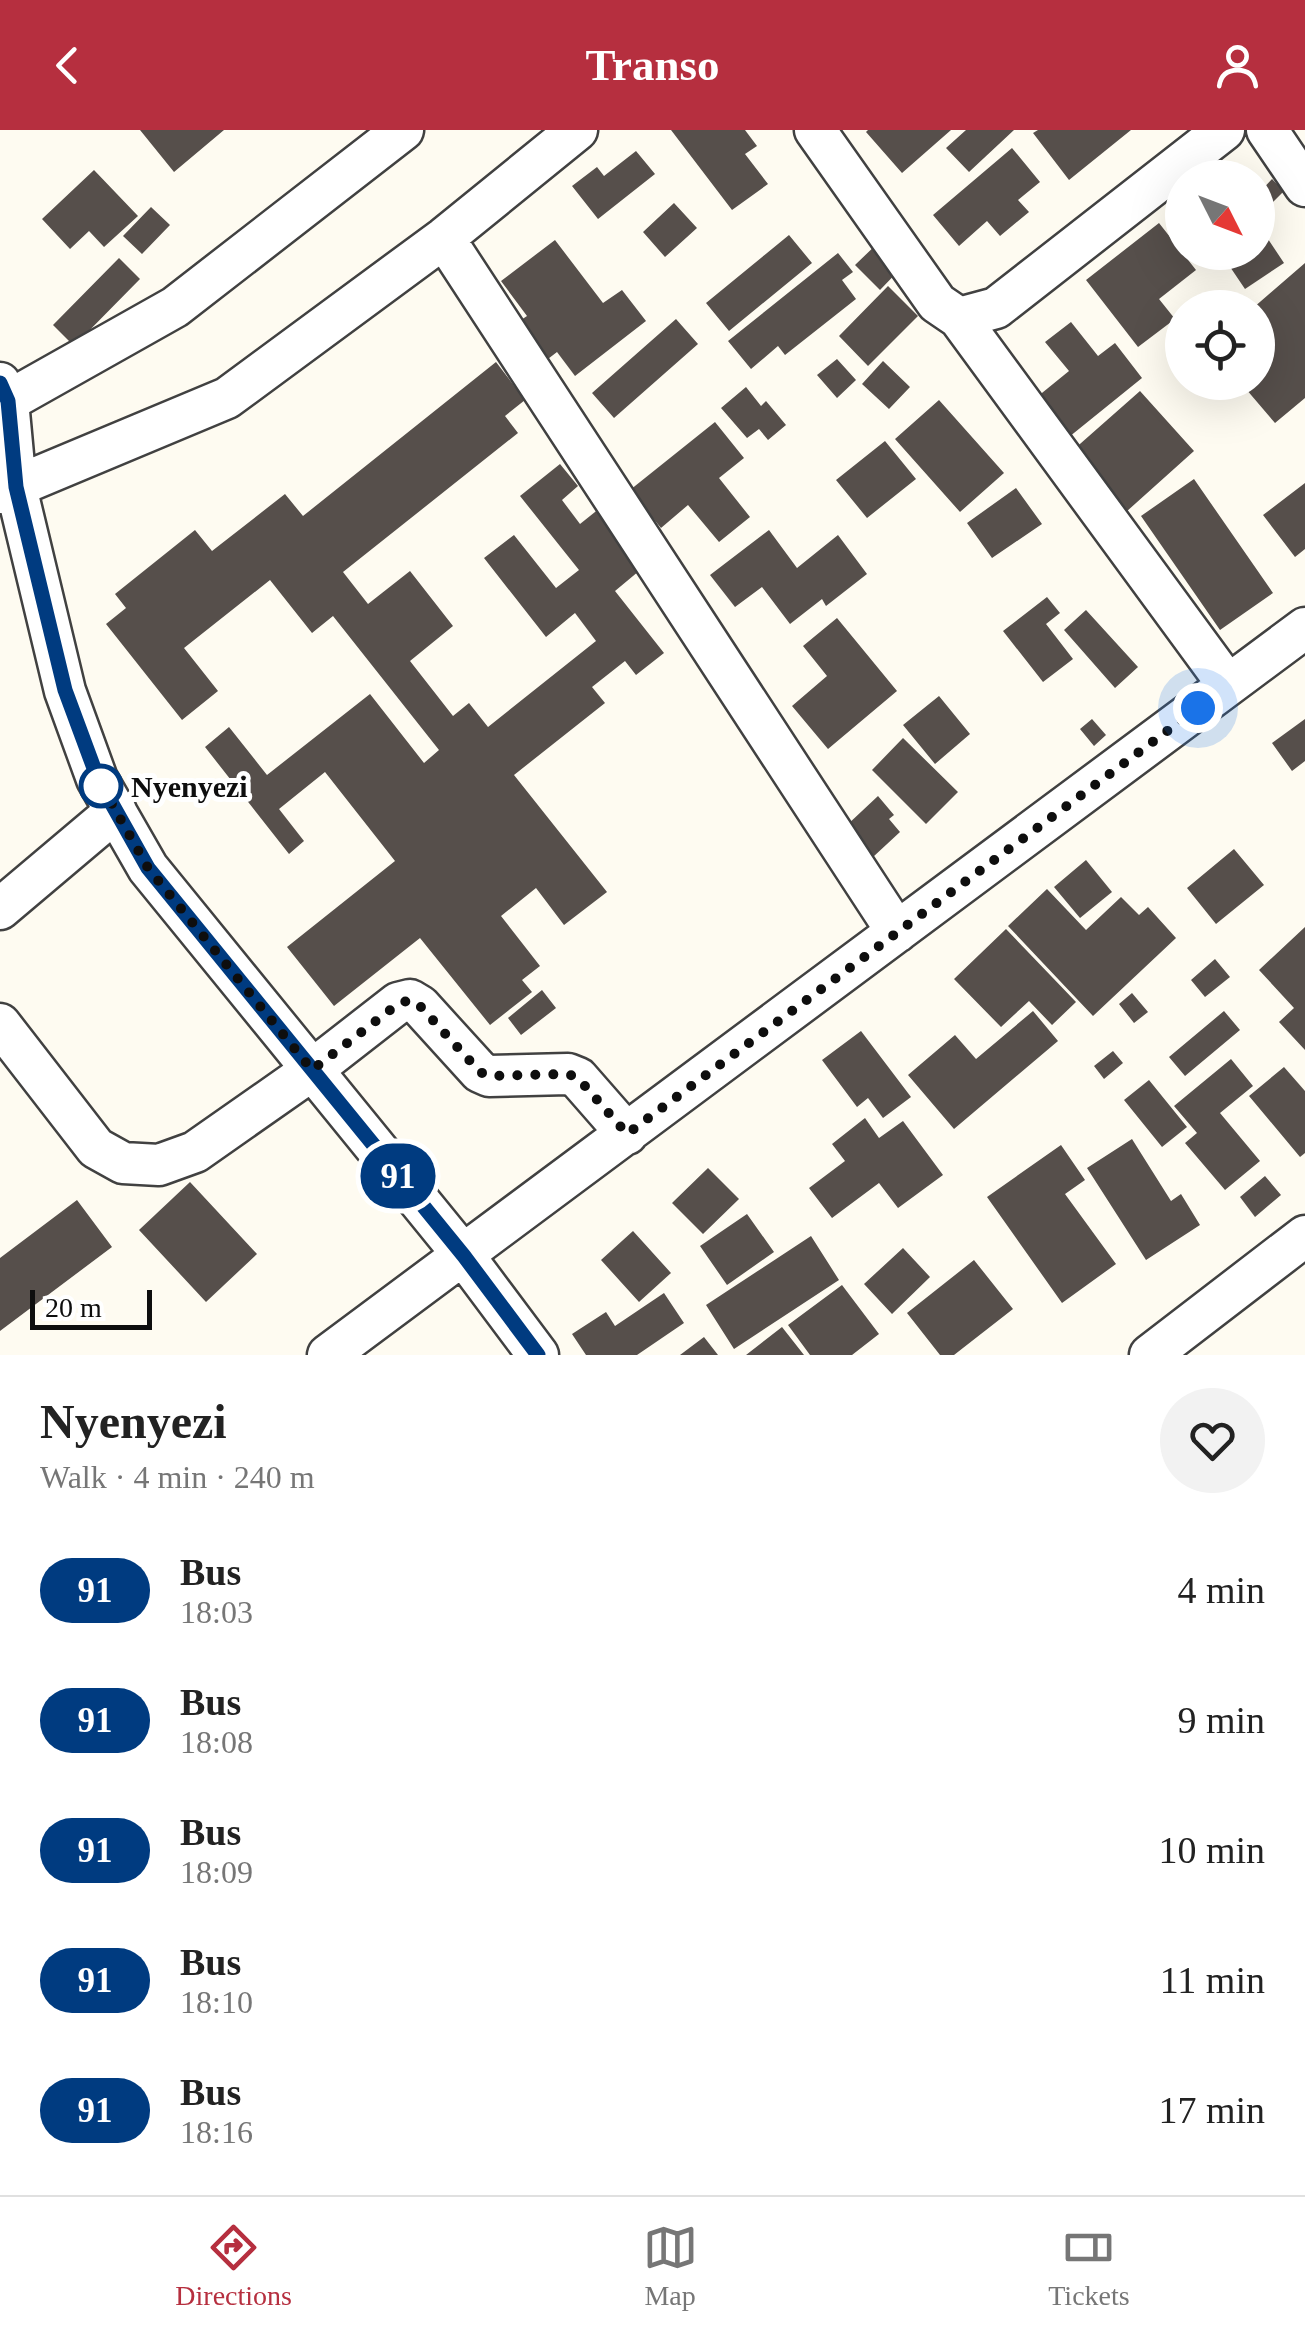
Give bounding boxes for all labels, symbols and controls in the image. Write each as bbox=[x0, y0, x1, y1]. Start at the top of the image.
icon: back bbox=[40, 38, 95, 93]
icon: person bbox=[1210, 38, 1265, 93]
text: Transo bbox=[585, 40, 720, 90]
north arrow bbox=[1165, 160, 1275, 270]
map controls bbox=[1165, 160, 1275, 400]
button: locate bbox=[1165, 290, 1275, 400]
your location bbox=[1173, 683, 1223, 733]
marker: Nyenyezi bbox=[80, 765, 122, 807]
place label: Nyenyezi bbox=[131, 770, 248, 803]
line badge: 91 bbox=[353, 1144, 443, 1208]
text: 91 bbox=[381, 1157, 416, 1196]
scale bar bbox=[30, 1285, 152, 1330]
text: 20 m bbox=[45, 1292, 102, 1323]
button: heart bbox=[1160, 1388, 1265, 1493]
text: Nyenyezi bbox=[40, 1395, 227, 1448]
text: Walk · 4 min · 240 m bbox=[40, 1459, 315, 1495]
text: Bus bbox=[180, 1551, 241, 1593]
text: 4 min bbox=[1177, 1569, 1265, 1611]
text: 91 bbox=[78, 1571, 113, 1610]
text: 18:03 bbox=[180, 1594, 253, 1630]
text: Bus bbox=[180, 1681, 241, 1723]
text: 9 min bbox=[1177, 1699, 1265, 1741]
text: 91 bbox=[78, 1701, 113, 1740]
text: 18:08 bbox=[180, 1724, 253, 1760]
text: Bus bbox=[180, 1811, 241, 1853]
text: 10 min bbox=[1158, 1829, 1265, 1871]
text: 91 bbox=[78, 1831, 113, 1870]
text: 18:09 bbox=[180, 1854, 253, 1890]
text: Bus bbox=[180, 1941, 241, 1983]
text: 11 min bbox=[1160, 1959, 1265, 2001]
text: 91 bbox=[78, 1961, 113, 2000]
text: 18:10 bbox=[180, 1984, 253, 2020]
text: Bus bbox=[180, 2071, 241, 2113]
text: 17 min bbox=[1158, 2089, 1265, 2131]
text: 91 bbox=[78, 2091, 113, 2130]
text: 18:16 bbox=[180, 2114, 253, 2150]
tab: Directions bbox=[175, 2220, 292, 2312]
tab: Map bbox=[643, 2220, 698, 2312]
tab: Tickets bbox=[1048, 2220, 1130, 2312]

